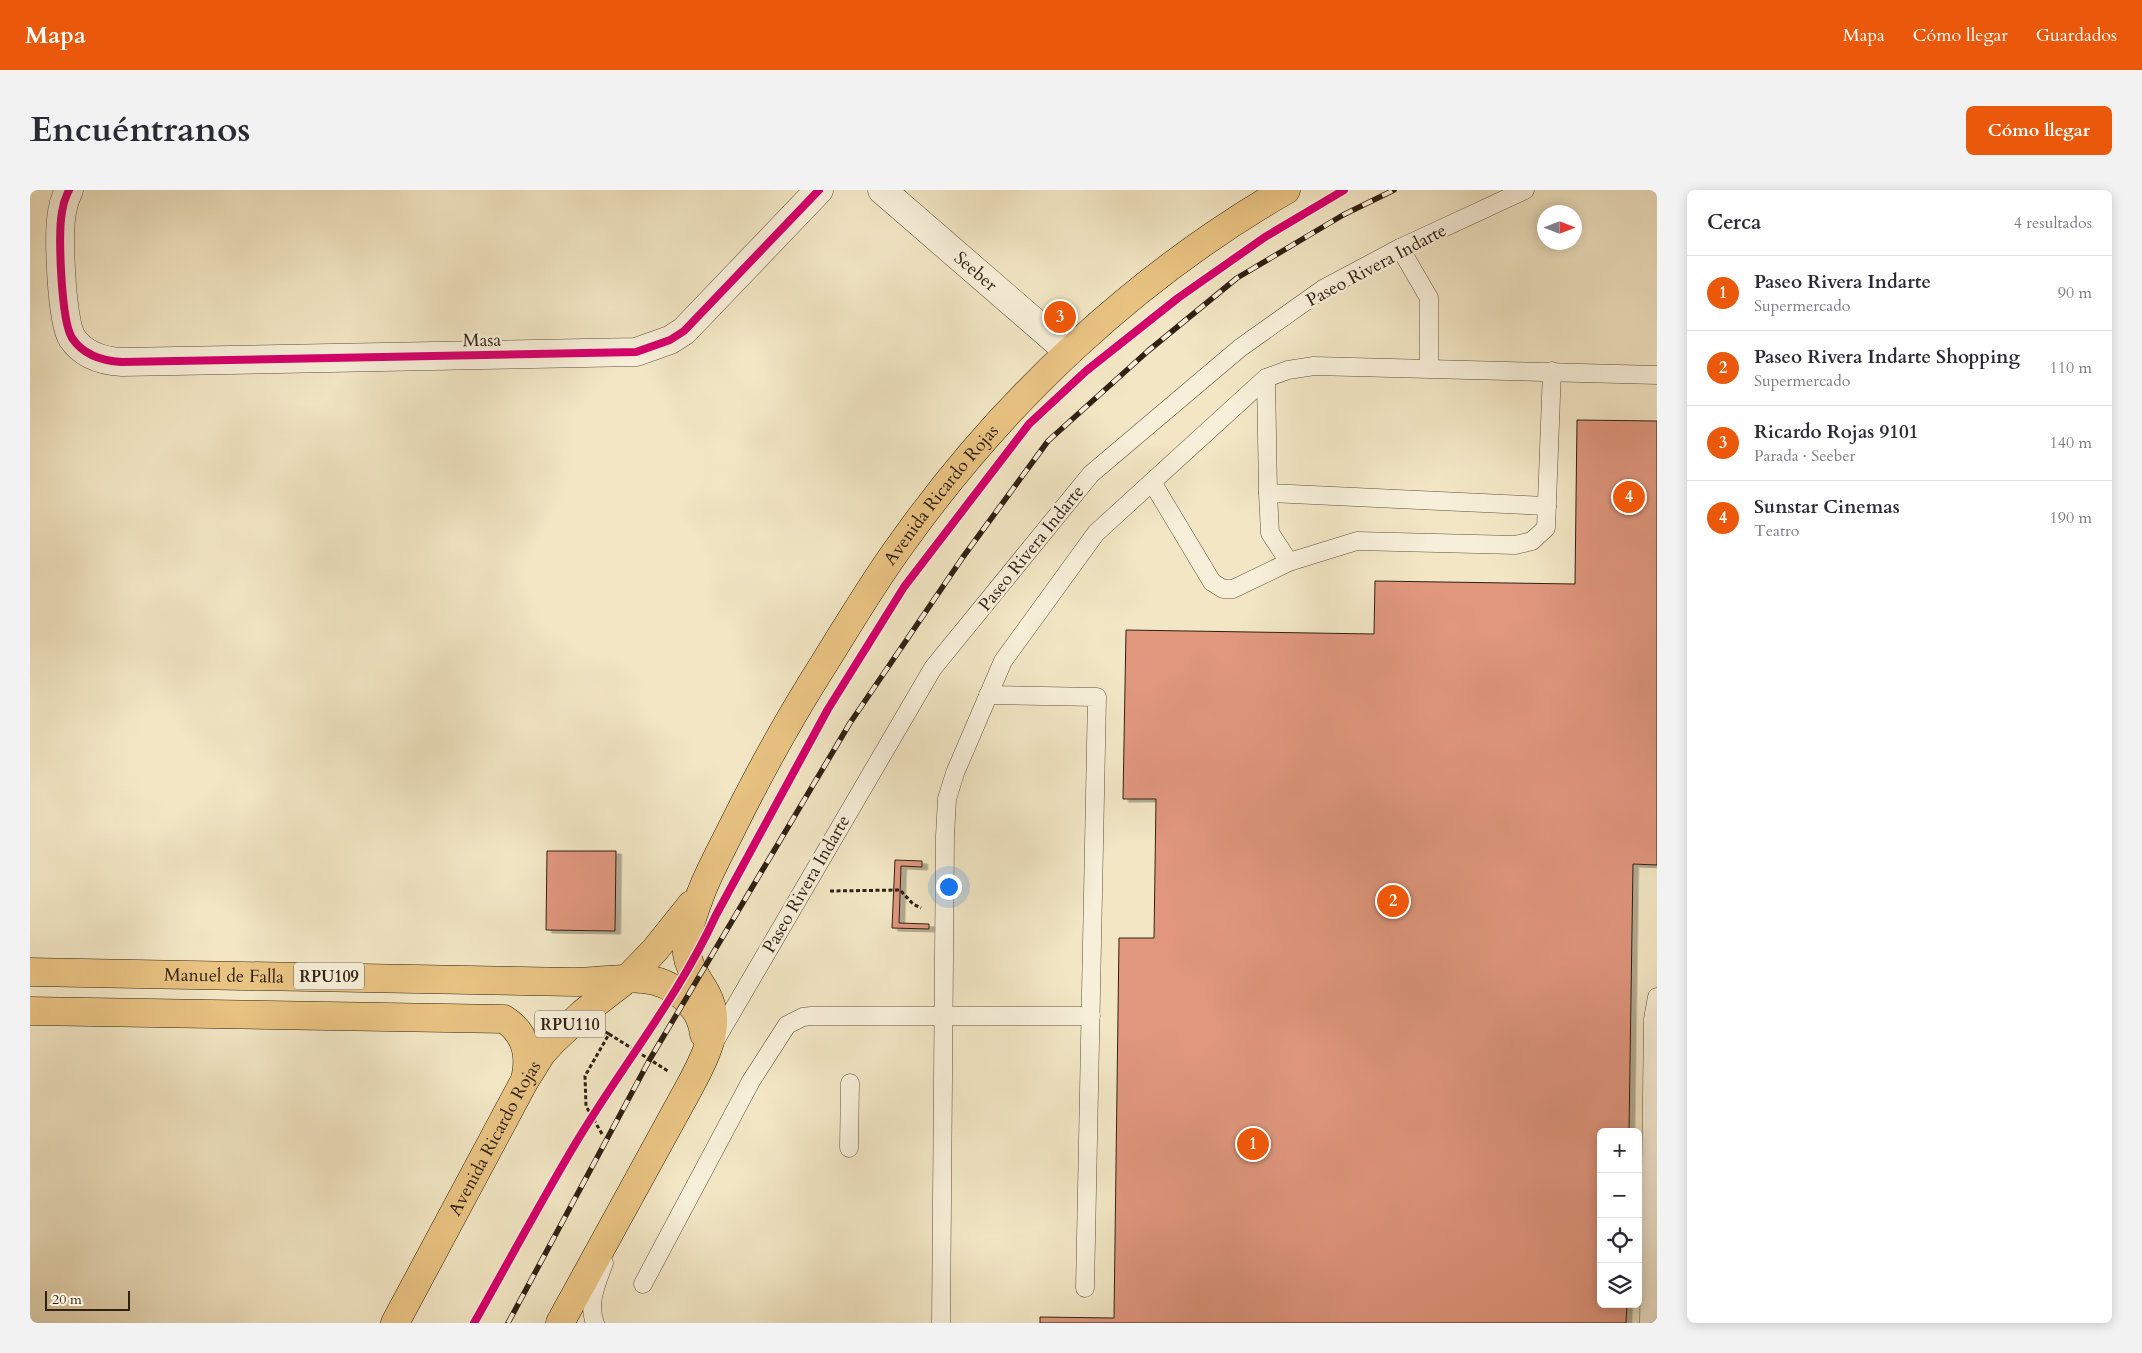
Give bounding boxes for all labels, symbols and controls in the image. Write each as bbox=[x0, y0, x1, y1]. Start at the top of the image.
text: Mapa bbox=[25, 19, 86, 52]
text: Mapa bbox=[1843, 23, 1885, 48]
text: Cómo llegar bbox=[1913, 23, 2008, 48]
text: Guardados bbox=[2036, 23, 2117, 48]
text: Encuéntranos bbox=[30, 106, 251, 154]
button: Cómo llegar bbox=[1966, 106, 2112, 155]
north arrow bbox=[1537, 205, 1582, 250]
text: Cerca bbox=[1707, 208, 1761, 237]
text: 4 resultados bbox=[2014, 212, 2092, 234]
street label: Paseo Rivera Indarte bbox=[1302, 218, 1451, 313]
street label: Seeber bbox=[948, 246, 1003, 298]
text: Paseo Rivera Indarte bbox=[1754, 269, 1931, 295]
text: 1 bbox=[1719, 282, 1727, 304]
text: 90 m bbox=[2058, 282, 2092, 304]
text: Supermercado bbox=[1754, 295, 1850, 317]
pin: 3 bbox=[1044, 298, 1076, 336]
street label: Masa bbox=[463, 328, 502, 353]
text: Paseo Rivera Indarte Shopping bbox=[1754, 344, 2020, 370]
text: 2 bbox=[1719, 357, 1727, 379]
text: 110 m bbox=[2050, 357, 2092, 379]
text: Supermercado bbox=[1754, 370, 1850, 392]
street label: Avenida Ricardo Rojas bbox=[878, 419, 1004, 571]
text: Ricardo Rojas 9101 bbox=[1754, 419, 1918, 445]
text: 3 bbox=[1719, 432, 1727, 454]
text: 140 m bbox=[2050, 432, 2092, 454]
text: Parada · Seeber bbox=[1754, 445, 1855, 467]
pin: 4 bbox=[1613, 478, 1645, 516]
street label: Paseo Rivera Indarte bbox=[973, 480, 1090, 617]
text: Sunstar Cinemas bbox=[1754, 494, 1900, 520]
text: 4 bbox=[1719, 507, 1727, 529]
text: 190 m bbox=[2050, 507, 2092, 529]
text: Teatro bbox=[1754, 520, 1799, 542]
street label: Paseo Rivera Indarte bbox=[757, 811, 856, 958]
your location bbox=[936, 874, 962, 900]
pin: 2 bbox=[1377, 882, 1409, 920]
street label: Manuel de Falla bbox=[164, 962, 284, 990]
road number: RPU109 bbox=[294, 962, 364, 989]
road number: RPU110 bbox=[535, 1011, 605, 1038]
street label: Avenida Ricardo Rojas bbox=[443, 1056, 547, 1220]
pin: 1 bbox=[1237, 1125, 1269, 1163]
map controls bbox=[1597, 1128, 1642, 1308]
button: + bbox=[1597, 1128, 1642, 1173]
button: − bbox=[1597, 1173, 1642, 1218]
button: locate bbox=[1597, 1218, 1642, 1263]
button: layers bbox=[1597, 1263, 1642, 1308]
scale bar bbox=[45, 1288, 130, 1311]
text: 20 m bbox=[52, 1290, 82, 1309]

